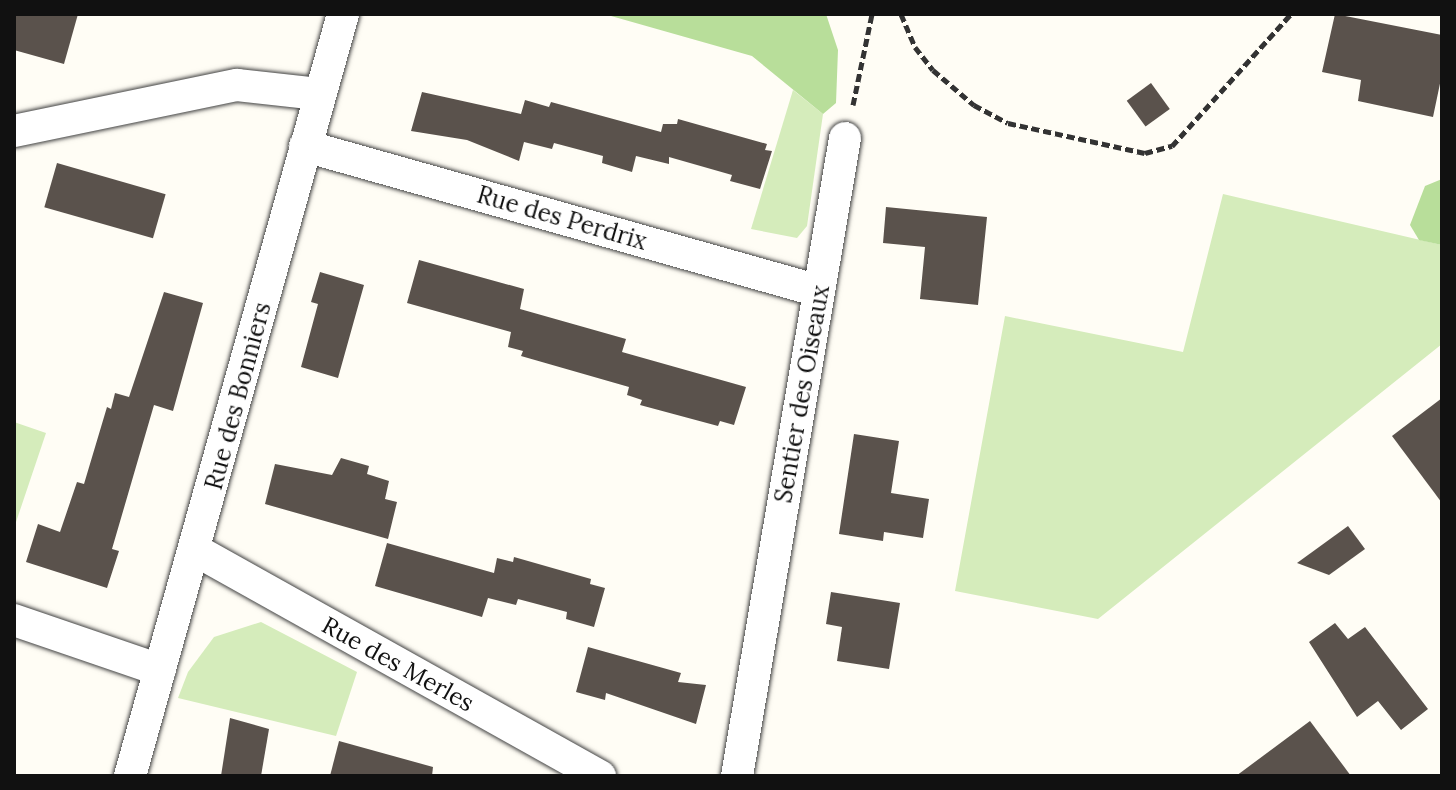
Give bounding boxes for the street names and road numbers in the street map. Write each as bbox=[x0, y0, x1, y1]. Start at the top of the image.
street label: Rue des Perdrix bbox=[474, 180, 650, 256]
street label: Sentier des Oiseaux bbox=[769, 283, 835, 505]
street label: Rue des Bonniers bbox=[199, 299, 277, 493]
street label: Rue des Merles bbox=[317, 610, 479, 718]

